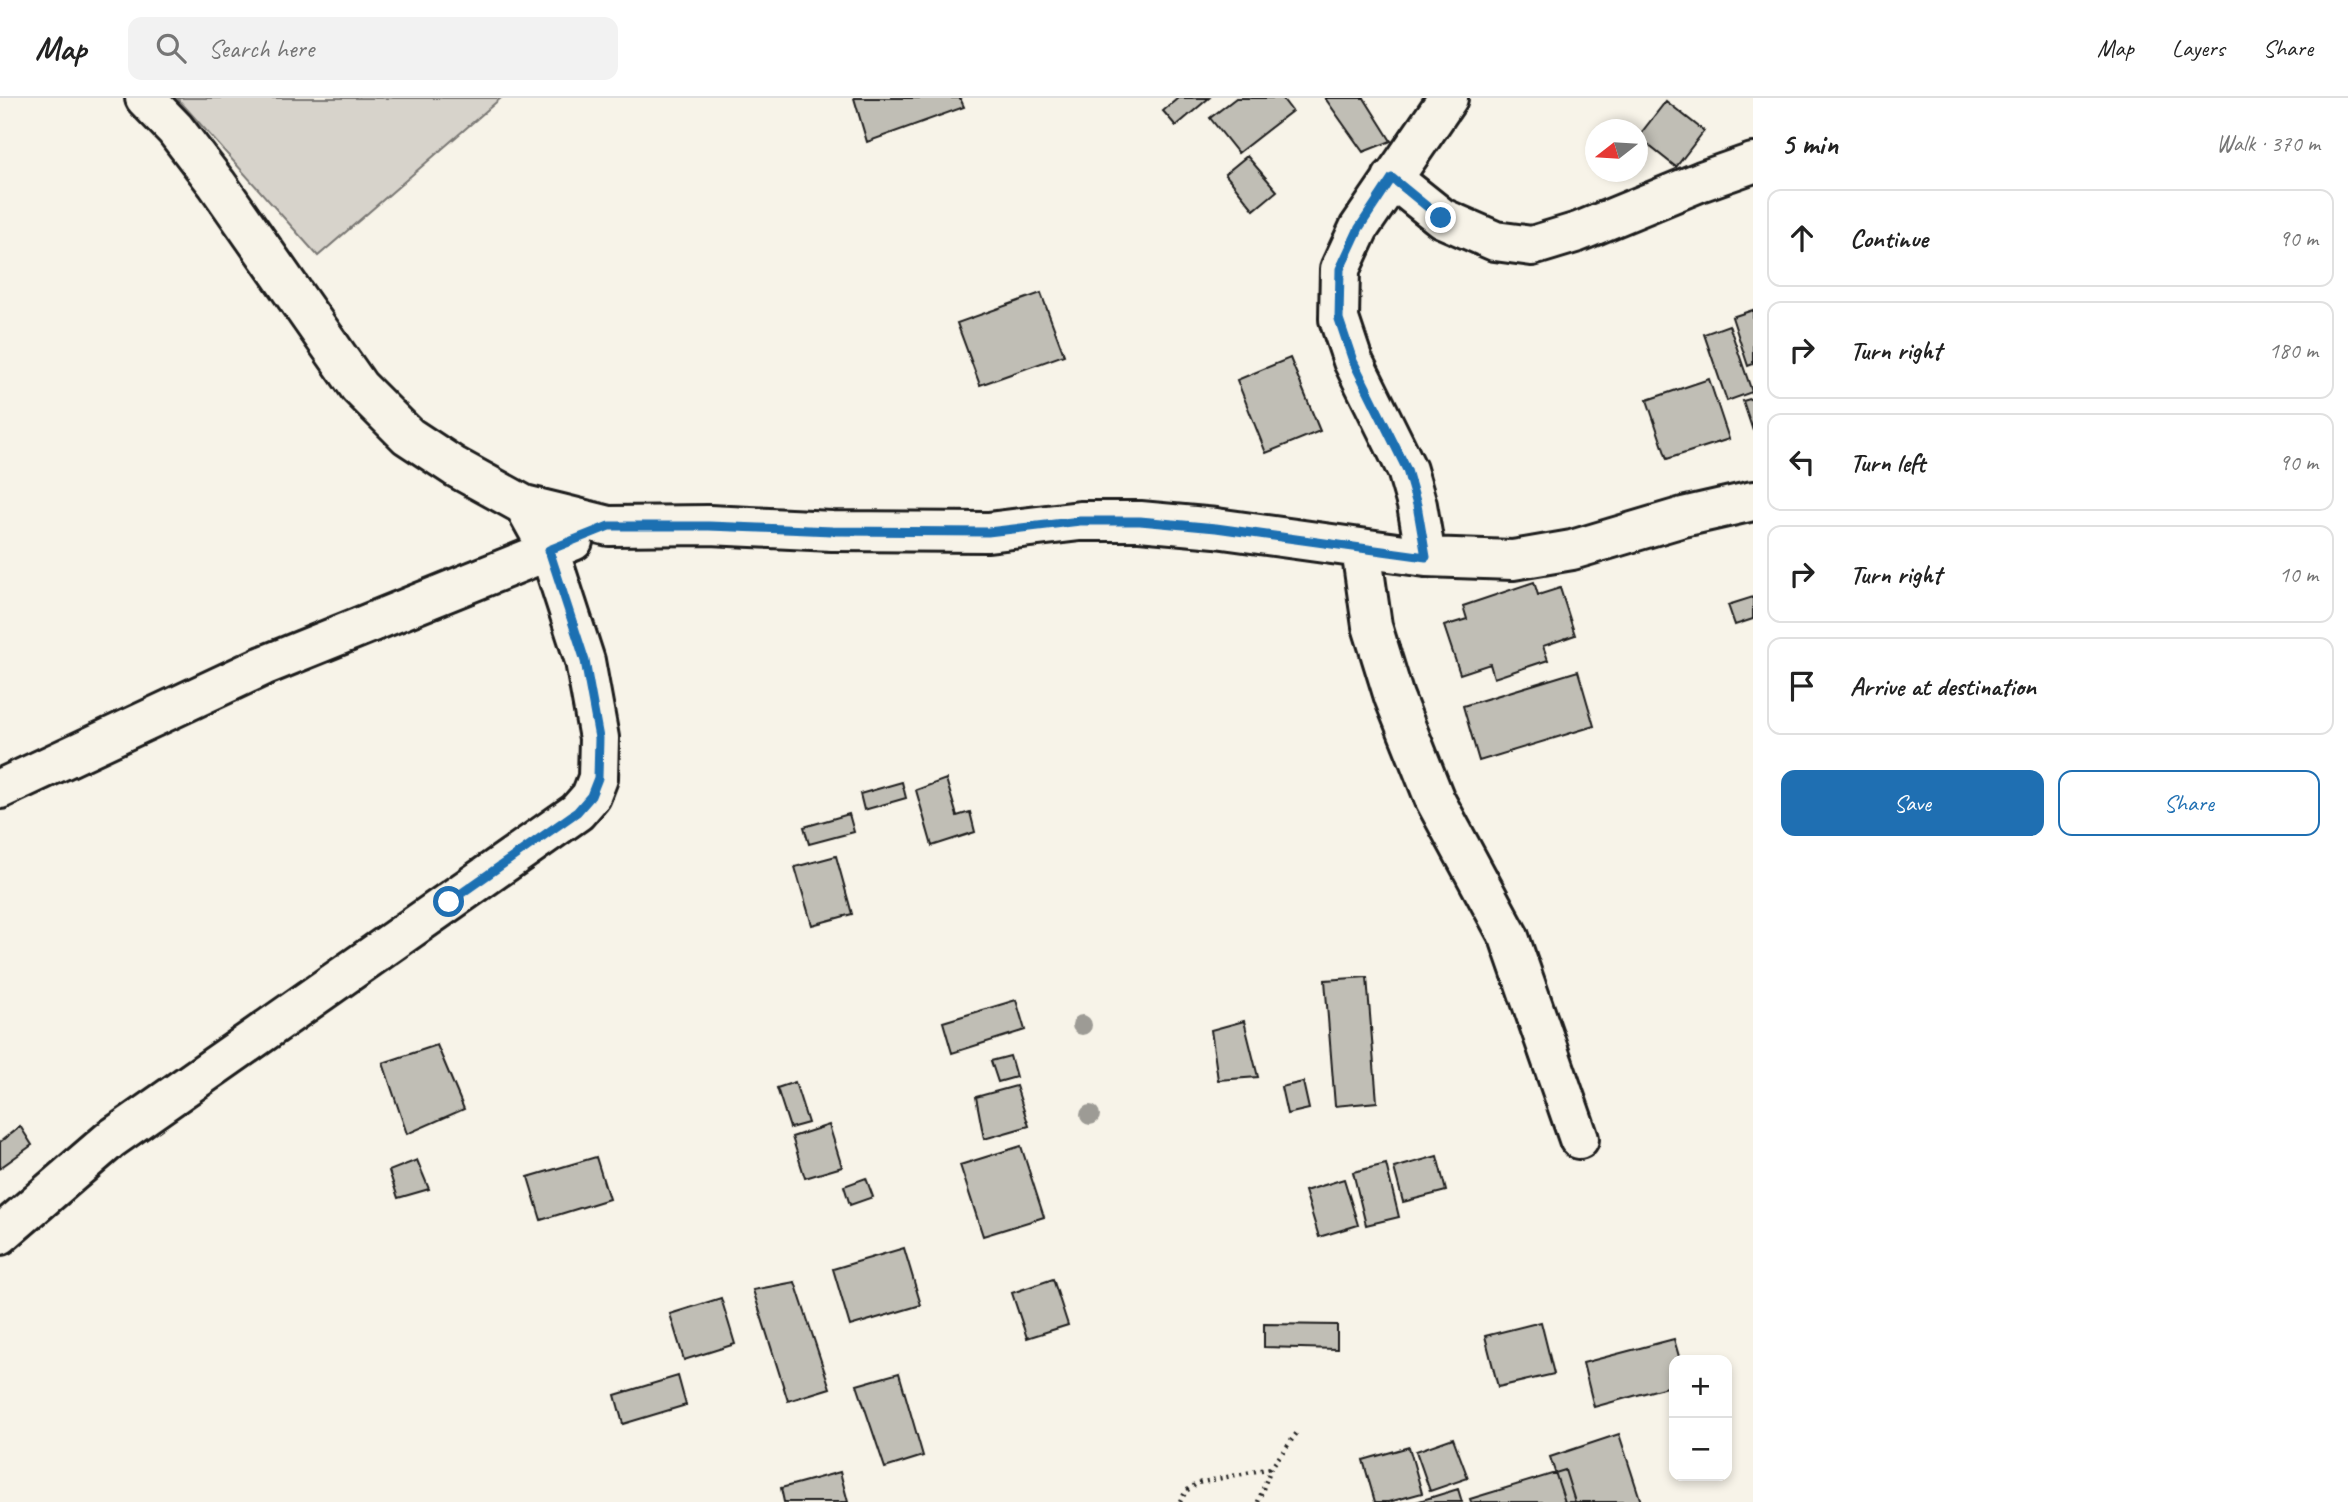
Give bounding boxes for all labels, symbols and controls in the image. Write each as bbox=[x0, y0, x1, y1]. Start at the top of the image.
search box bbox=[128, 17, 618, 80]
text: Map bbox=[35, 27, 86, 69]
icon: search bbox=[152, 29, 190, 67]
text: Search here bbox=[208, 32, 314, 65]
text: Map bbox=[2097, 33, 2134, 63]
text: Layers bbox=[2172, 33, 2225, 63]
text: Share bbox=[2263, 33, 2313, 63]
north arrow bbox=[1585, 119, 1648, 182]
text: 5 min bbox=[1781, 125, 1838, 163]
text: Walk · 370 m bbox=[2216, 129, 2320, 158]
route end bbox=[1425, 202, 1456, 233]
icon: ahead bbox=[1783, 219, 1821, 257]
text: Continue bbox=[1850, 222, 1928, 255]
text: 90 m bbox=[2279, 224, 2318, 253]
icon: right bbox=[1783, 331, 1821, 369]
text: Turn right bbox=[1850, 334, 1941, 367]
text: 180 m bbox=[2269, 336, 2318, 365]
icon: left bbox=[1783, 443, 1821, 481]
text: Turn left bbox=[1850, 446, 1925, 479]
text: 90 m bbox=[2279, 448, 2318, 477]
icon: right bbox=[1783, 555, 1821, 593]
text: Turn right bbox=[1850, 558, 1941, 591]
text: 10 m bbox=[2279, 560, 2318, 589]
icon: arrive bbox=[1783, 667, 1821, 705]
text: Arrive at destination bbox=[1850, 670, 2036, 703]
button: Save bbox=[1781, 770, 2044, 836]
button: Share bbox=[2058, 770, 2320, 836]
route start bbox=[433, 886, 464, 917]
map controls bbox=[1669, 1355, 1732, 1481]
button: + bbox=[1669, 1355, 1732, 1418]
button: − bbox=[1669, 1418, 1732, 1481]

